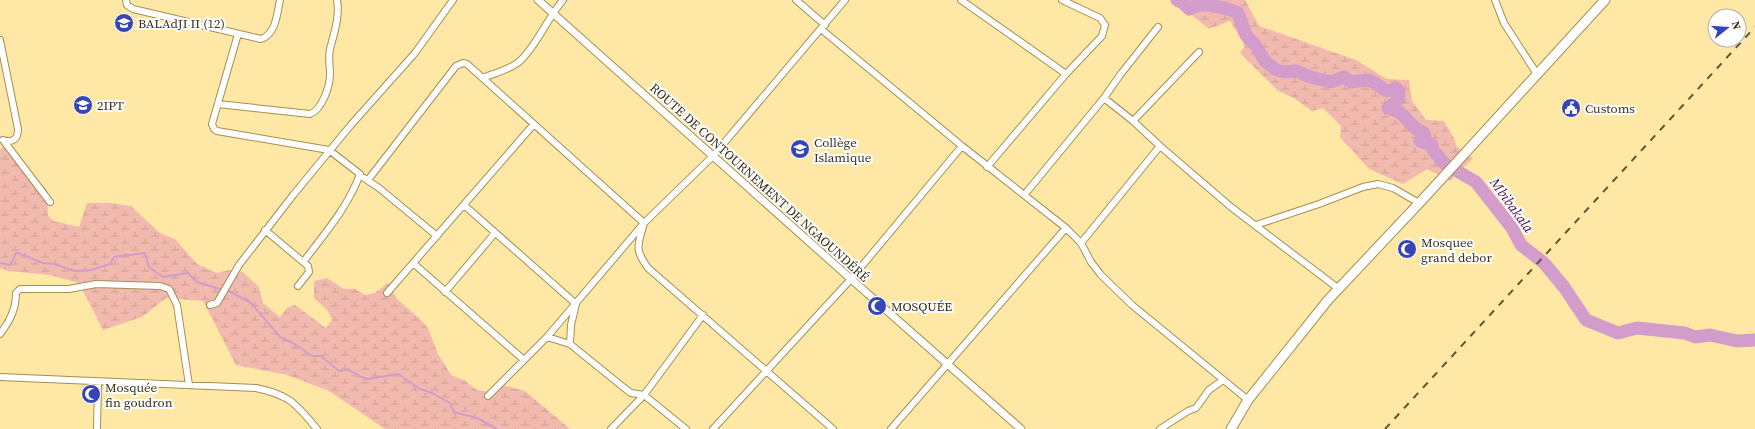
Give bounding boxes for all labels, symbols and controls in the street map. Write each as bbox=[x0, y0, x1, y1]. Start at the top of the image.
north arrow bbox=[1707, 8, 1747, 48]
school or university icon: BALAdJI II (12) bbox=[113, 12, 135, 34]
place label: BALAdJI II (12) bbox=[138, 15, 225, 32]
text: N bbox=[1728, 19, 1744, 31]
street label: ROUTE DE CONTOURNEMENT DE NGAOUNDÉRÉ bbox=[646, 79, 873, 286]
school or university icon: 2IPT bbox=[72, 94, 94, 116]
place label: 2IPT bbox=[97, 97, 124, 114]
public building icon: Customs bbox=[1560, 97, 1582, 119]
place label: Customs bbox=[1585, 100, 1635, 117]
place label: Collège Islamique bbox=[814, 134, 872, 166]
school or university icon: Collège Islamique bbox=[789, 138, 811, 160]
water label: Mbibakala bbox=[1485, 173, 1539, 237]
place label: Mosquee grand debor bbox=[1421, 234, 1492, 266]
mosque icon: Mosquee grand debor bbox=[1396, 238, 1418, 260]
mosque icon: MOSQUÉE bbox=[866, 295, 888, 317]
place label: MOSQUÉE bbox=[891, 298, 952, 315]
place label: Mosquée fin goudron bbox=[105, 379, 173, 411]
mosque icon: Mosquée fin goudron bbox=[80, 383, 102, 405]

